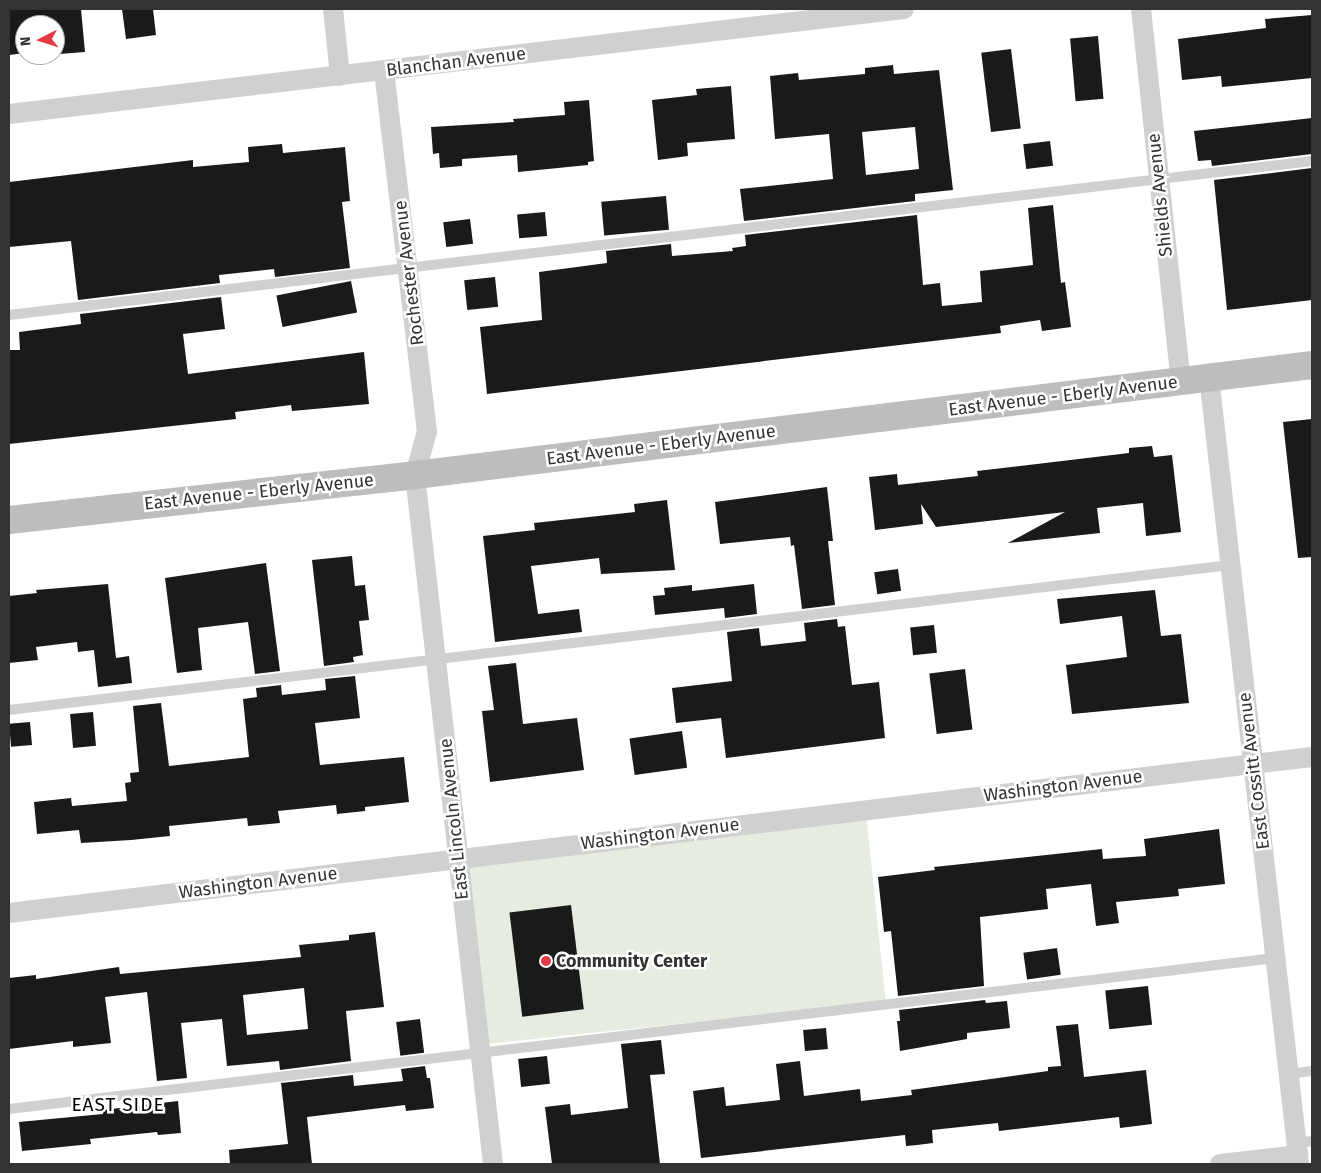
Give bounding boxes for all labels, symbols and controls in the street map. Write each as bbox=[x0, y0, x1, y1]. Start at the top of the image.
north arrow bbox=[15, 15, 65, 65]
text: N bbox=[17, 36, 34, 47]
street label: Blanchan Avenue bbox=[385, 43, 527, 81]
street label: Shields Avenue bbox=[1143, 132, 1177, 258]
street label: Rochester Avenue bbox=[389, 199, 429, 347]
street label: East Avenue - Eberly Avenue bbox=[947, 371, 1179, 421]
street label: East Avenue - Eberly Avenue bbox=[545, 420, 777, 470]
street label: East Avenue - Eberly Avenue bbox=[143, 469, 375, 515]
street label: East Cossitt Avenue bbox=[1234, 691, 1274, 851]
street label: East Lincoln Avenue bbox=[435, 737, 473, 901]
street label: Washington Avenue bbox=[982, 766, 1144, 806]
street label: Washington Avenue bbox=[579, 814, 741, 854]
street label: Washington Avenue bbox=[177, 863, 339, 903]
place label: Community Center bbox=[556, 950, 707, 972]
marker: Community Center bbox=[540, 955, 552, 967]
district label: EAST SIDE bbox=[70, 1094, 166, 1116]

